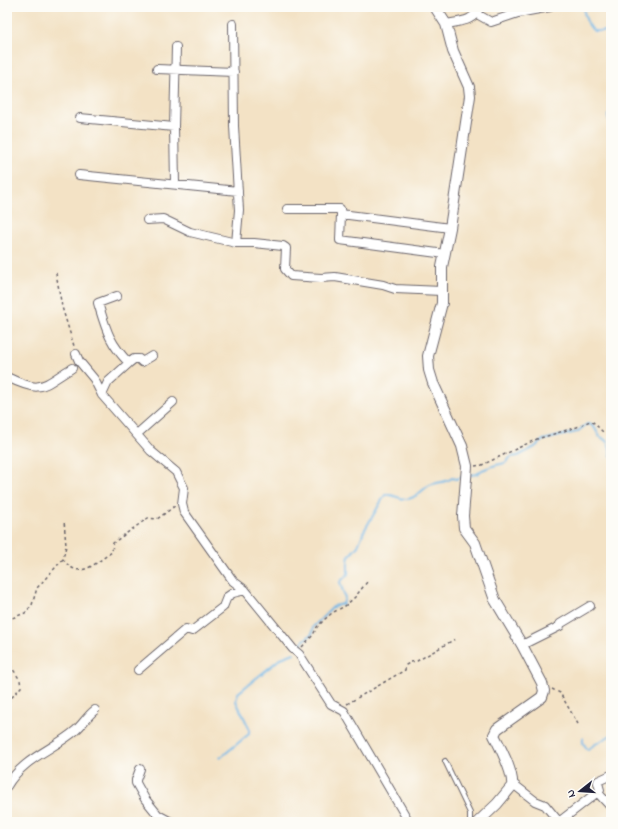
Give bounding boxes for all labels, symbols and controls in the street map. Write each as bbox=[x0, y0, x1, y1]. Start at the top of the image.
north arrow bbox=[560, 771, 600, 811]
text: N bbox=[563, 788, 580, 800]

